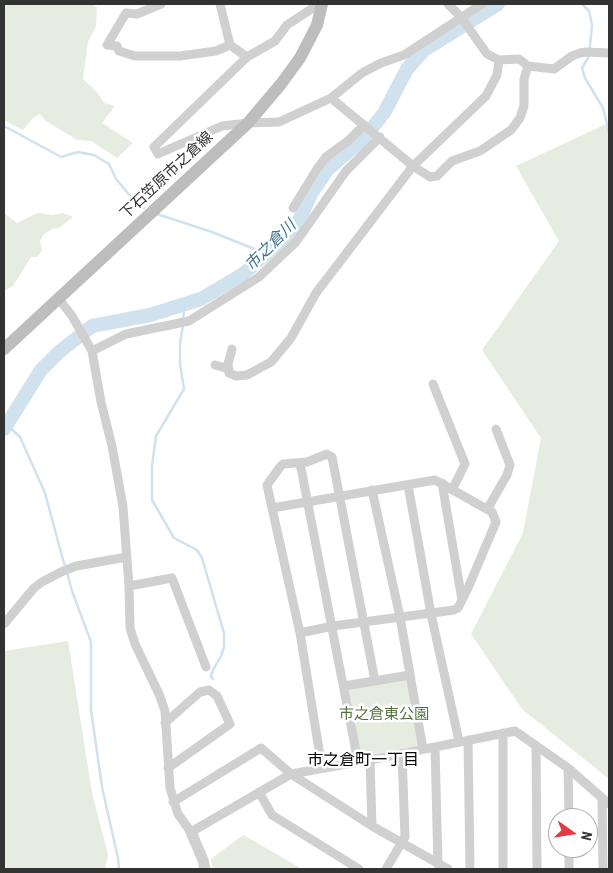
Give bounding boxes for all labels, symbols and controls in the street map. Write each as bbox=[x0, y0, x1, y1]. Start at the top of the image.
street label: 下石笠原市之倉線 bbox=[117, 128, 217, 224]
water label: 市之倉川 bbox=[242, 217, 300, 275]
park label: 市之倉東公園 bbox=[339, 706, 429, 724]
district label: 市之倉町一丁目 bbox=[307, 751, 419, 771]
north arrow bbox=[548, 808, 598, 858]
text: N bbox=[578, 830, 595, 842]

